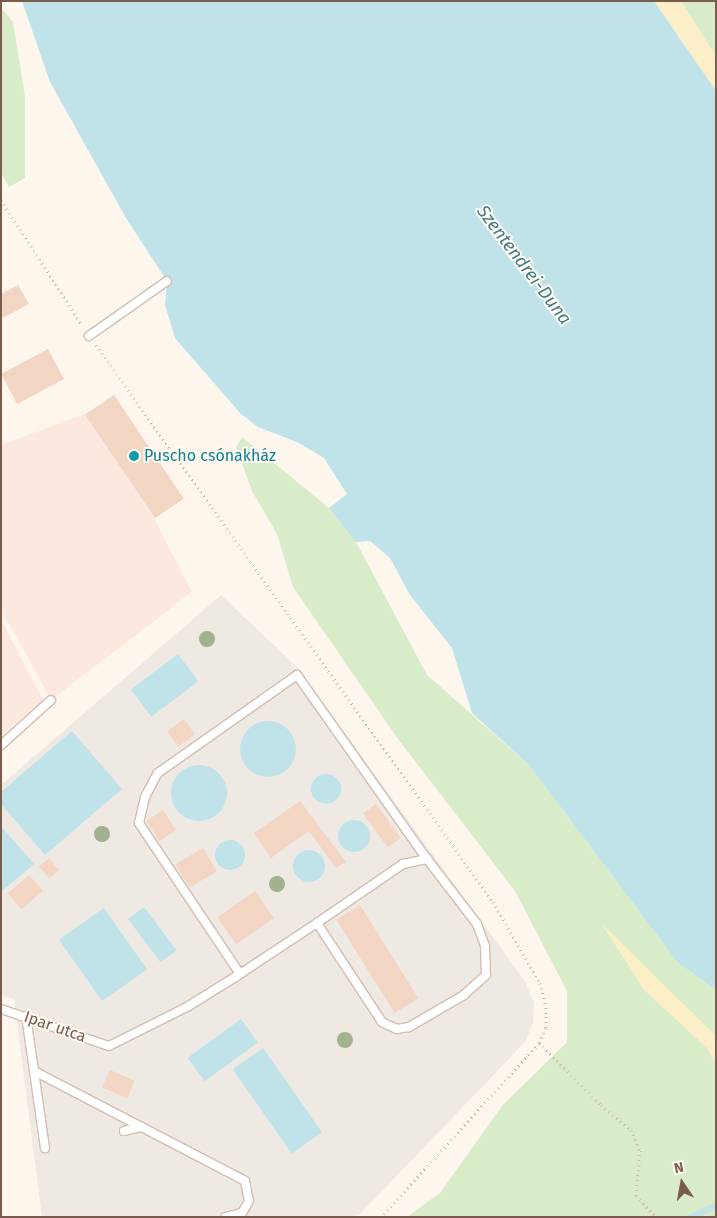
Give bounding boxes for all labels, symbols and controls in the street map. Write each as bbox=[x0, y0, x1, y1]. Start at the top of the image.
water label: Szentendrei-Duna bbox=[472, 201, 576, 329]
place label: Puscho csónakház bbox=[144, 446, 276, 466]
marker: Puscho csónakház bbox=[128, 450, 140, 462]
street label: Ipar utca bbox=[22, 1007, 88, 1047]
north arrow bbox=[657, 1158, 707, 1208]
text: N bbox=[672, 1159, 685, 1177]

